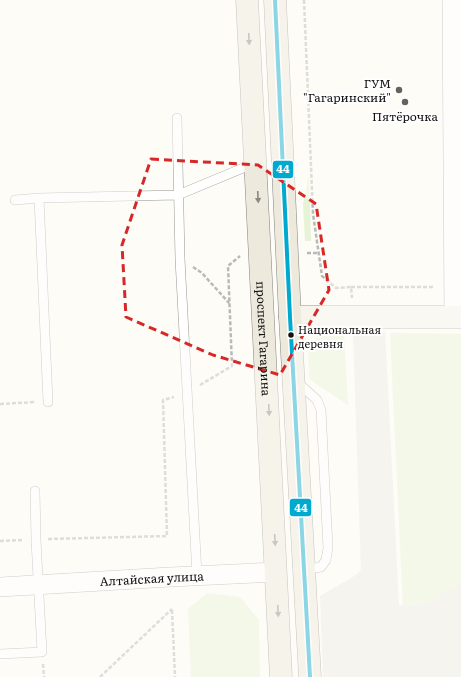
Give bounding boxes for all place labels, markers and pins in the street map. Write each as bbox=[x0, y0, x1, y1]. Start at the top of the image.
place label: ГУМ "Гагаринский" bbox=[303, 74, 391, 106]
marker: ГУМ "Гагаринский" bbox=[394, 85, 404, 95]
marker: Пятёрочка bbox=[400, 97, 410, 107]
place label: Пятёрочка bbox=[372, 107, 439, 125]
place label: Национальная деревня bbox=[298, 321, 381, 351]
marker: Национальная деревня bbox=[286, 330, 296, 340]

